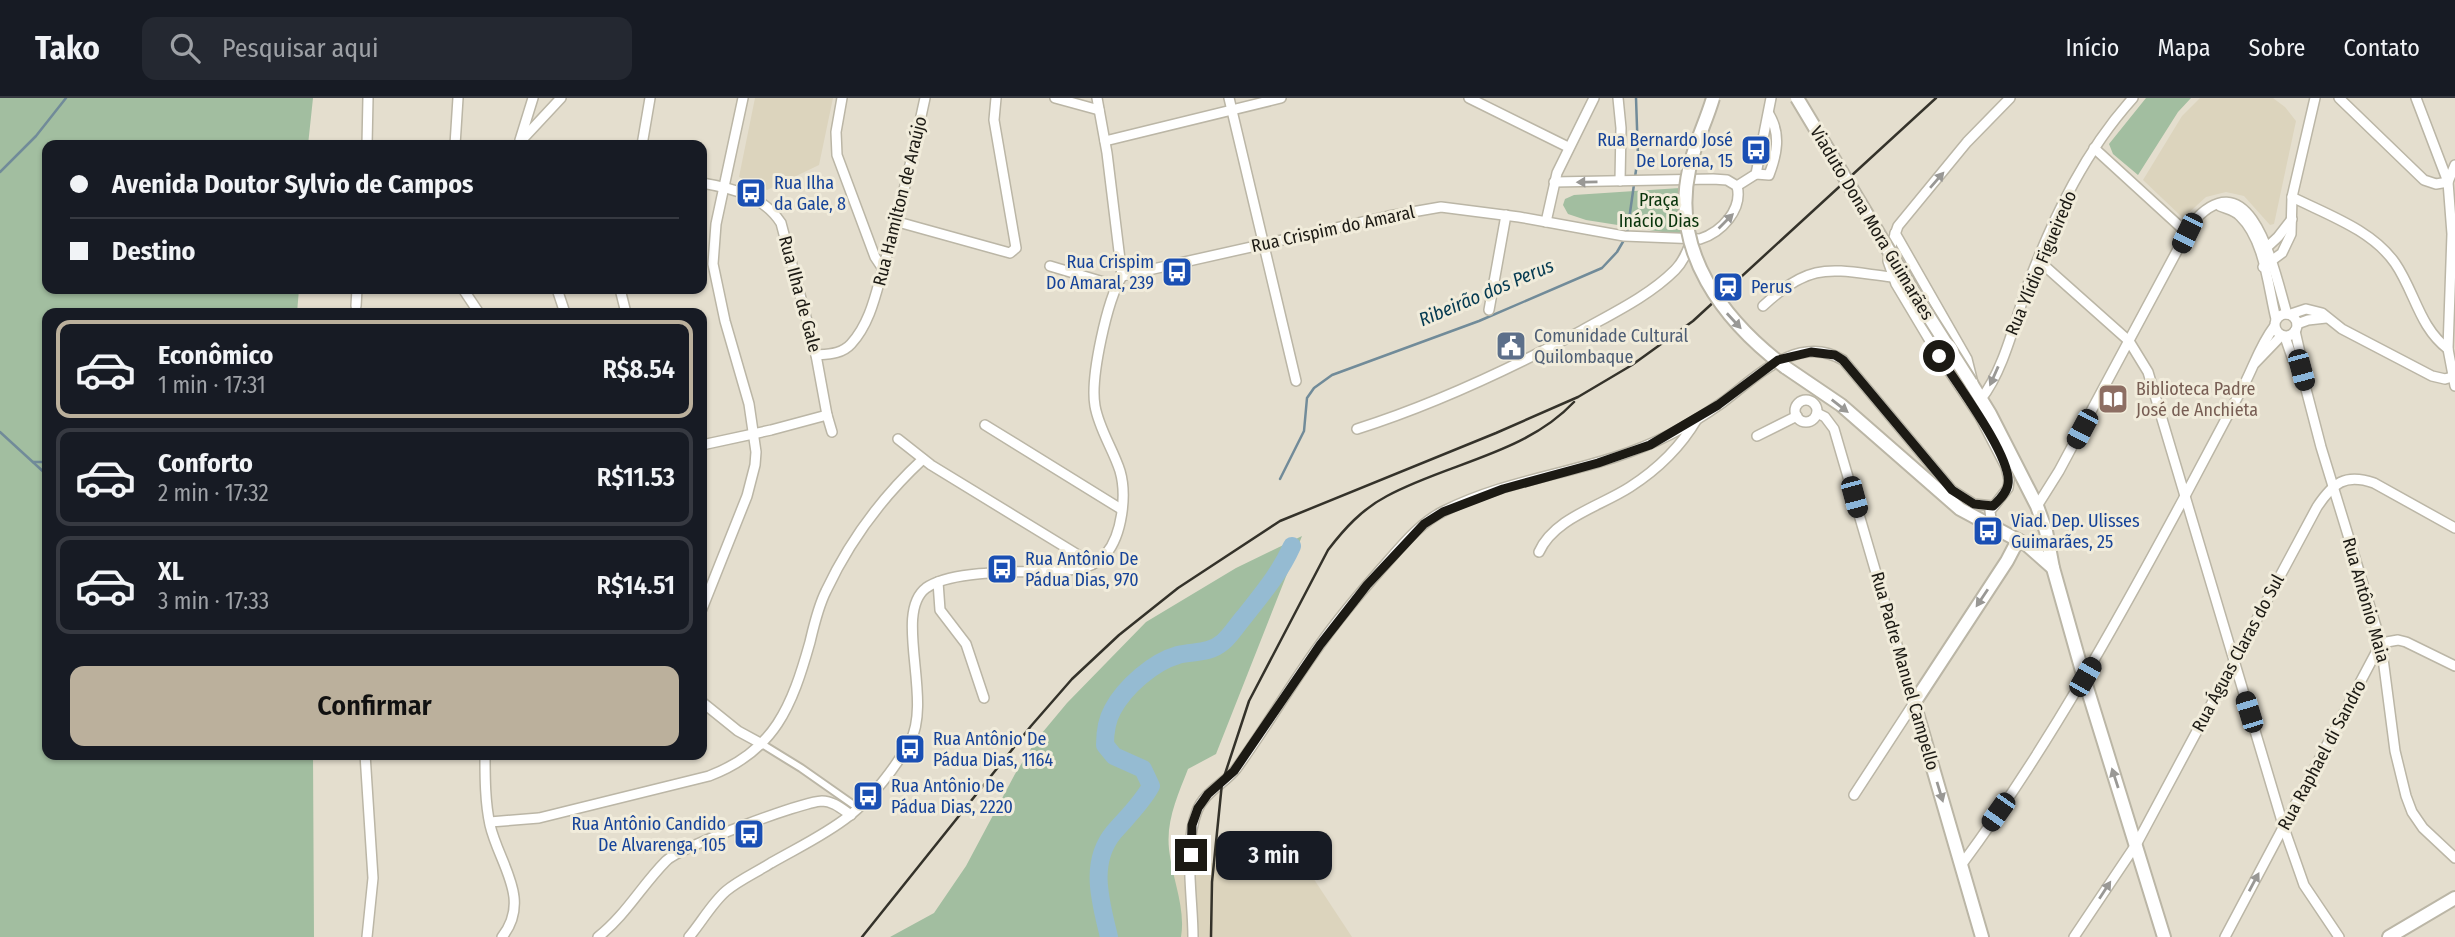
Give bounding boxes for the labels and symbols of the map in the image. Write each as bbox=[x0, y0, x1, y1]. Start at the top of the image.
street label: Rua Hamilton de Araújo bbox=[868, 114, 932, 288]
street label: Viaduto Dona Mora Guimarães bbox=[1805, 122, 1939, 324]
place label: Rua Bernardo José De Lorena, 15 bbox=[1597, 129, 1733, 172]
bus stop icon: Rua Bernardo José De Lorena, 15 bbox=[1739, 133, 1773, 167]
place label: Rua Ilha da Gale, 8 bbox=[774, 172, 846, 215]
one-way arrow bbox=[1929, 172, 1944, 189]
bus stop icon: Rua Ilha da Gale, 8 bbox=[734, 176, 768, 210]
one-way arrow bbox=[1576, 176, 1598, 188]
street label: Rua Ylídio Figueiredo bbox=[2001, 187, 2081, 339]
park label: Praça Inácio Dias bbox=[1619, 189, 1699, 232]
street label: Rua Crispim do Amaral bbox=[1249, 201, 1417, 257]
car bbox=[2169, 210, 2206, 256]
one-way arrow bbox=[1717, 212, 1734, 229]
street label: Rua Ilha de Gale bbox=[774, 233, 826, 355]
place label: Rua Crispim Do Amaral, 239 bbox=[1046, 251, 1154, 294]
water label: Ribeirão dos Perus bbox=[1415, 254, 1557, 331]
bus stop icon: Rua Crispim Do Amaral, 239 bbox=[1160, 255, 1194, 289]
station icon: Perus bbox=[1711, 270, 1745, 304]
place label: Perus bbox=[1751, 276, 1792, 298]
one-way arrow bbox=[1726, 312, 1742, 330]
place label: Comunidade Cultural Quilombaque bbox=[1534, 325, 1688, 368]
public building icon: Comunidade Cultural Quilombaque bbox=[1494, 329, 1528, 363]
route start bbox=[1923, 340, 1955, 372]
car bbox=[2286, 347, 2317, 393]
one-way arrow bbox=[1988, 366, 2000, 386]
place label: Biblioteca Padre José de Anchieta bbox=[2136, 378, 2258, 421]
library icon: Biblioteca Padre José de Anchieta bbox=[2096, 382, 2130, 416]
one-way arrow bbox=[1831, 398, 1849, 413]
car bbox=[2063, 406, 2102, 452]
car bbox=[1839, 474, 1870, 520]
place label: Viad. Dep. Ulisses Guimarães, 25 bbox=[2011, 510, 2140, 553]
bus stop icon: Viad. Dep. Ulisses Guimarães, 25 bbox=[1971, 514, 2005, 548]
street label: Rua Antônio Maia bbox=[2338, 535, 2394, 665]
place label: Rua Antônio De Pádua Dias, 970 bbox=[1025, 548, 1139, 591]
bus stop icon: Rua Antônio De Pádua Dias, 970 bbox=[985, 552, 1019, 586]
street label: Rua Padre Manuel Campello bbox=[1866, 569, 1944, 773]
street label: Rua Águas Claras do Sul bbox=[2186, 570, 2289, 736]
one-way arrow bbox=[1975, 589, 1989, 607]
car bbox=[2066, 654, 2105, 700]
street label: Rua Raphael di Sandro bbox=[2273, 676, 2371, 834]
car bbox=[2233, 689, 2266, 735]
place label: Rua Antônio De Pádua Dias, 1164 bbox=[933, 728, 1053, 771]
bus stop icon: Rua Antônio De Pádua Dias, 1164 bbox=[893, 732, 927, 766]
one-way arrow bbox=[2110, 767, 2120, 788]
place label: Rua Antônio De Pádua Dias, 2220 bbox=[891, 775, 1013, 818]
bus stop icon: Rua Antônio De Pádua Dias, 2220 bbox=[851, 779, 885, 813]
one-way arrow bbox=[1936, 782, 1946, 803]
car bbox=[1978, 789, 2019, 835]
place label: Rua Antônio Candido De Alvarenga, 105 bbox=[571, 813, 726, 856]
bus stop icon: Rua Antônio Candido De Alvarenga, 105 bbox=[732, 817, 766, 851]
callout: 3 min bbox=[1216, 830, 1331, 880]
route end bbox=[1175, 839, 1207, 871]
one-way arrow bbox=[2248, 873, 2260, 892]
one-way arrow bbox=[2098, 880, 2111, 899]

